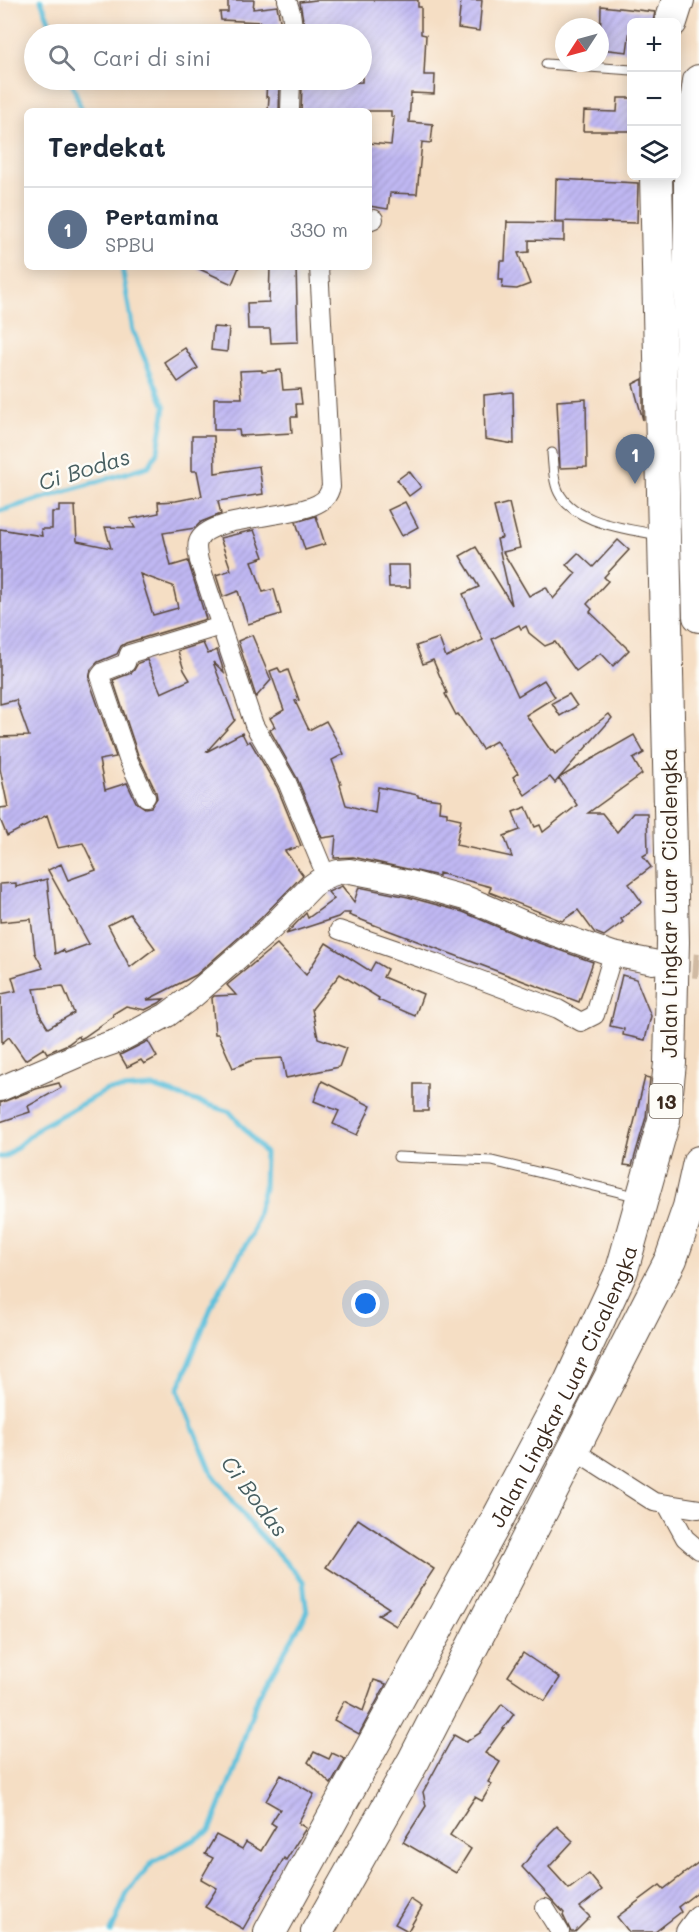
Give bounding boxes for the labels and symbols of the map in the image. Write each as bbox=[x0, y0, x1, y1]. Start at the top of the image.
north arrow bbox=[555, 18, 609, 72]
pin: 1 bbox=[616, 434, 654, 484]
water label: Ci Bodas bbox=[35, 441, 133, 497]
street label: Jalan Lingkar Luar Cicalengka bbox=[655, 748, 682, 1058]
road number: 13 bbox=[650, 1084, 682, 1118]
street label: Jalan Lingkar Luar Cicalengka bbox=[482, 1242, 642, 1531]
your location bbox=[351, 1289, 380, 1318]
water label: Ci Bodas bbox=[215, 1450, 295, 1542]

